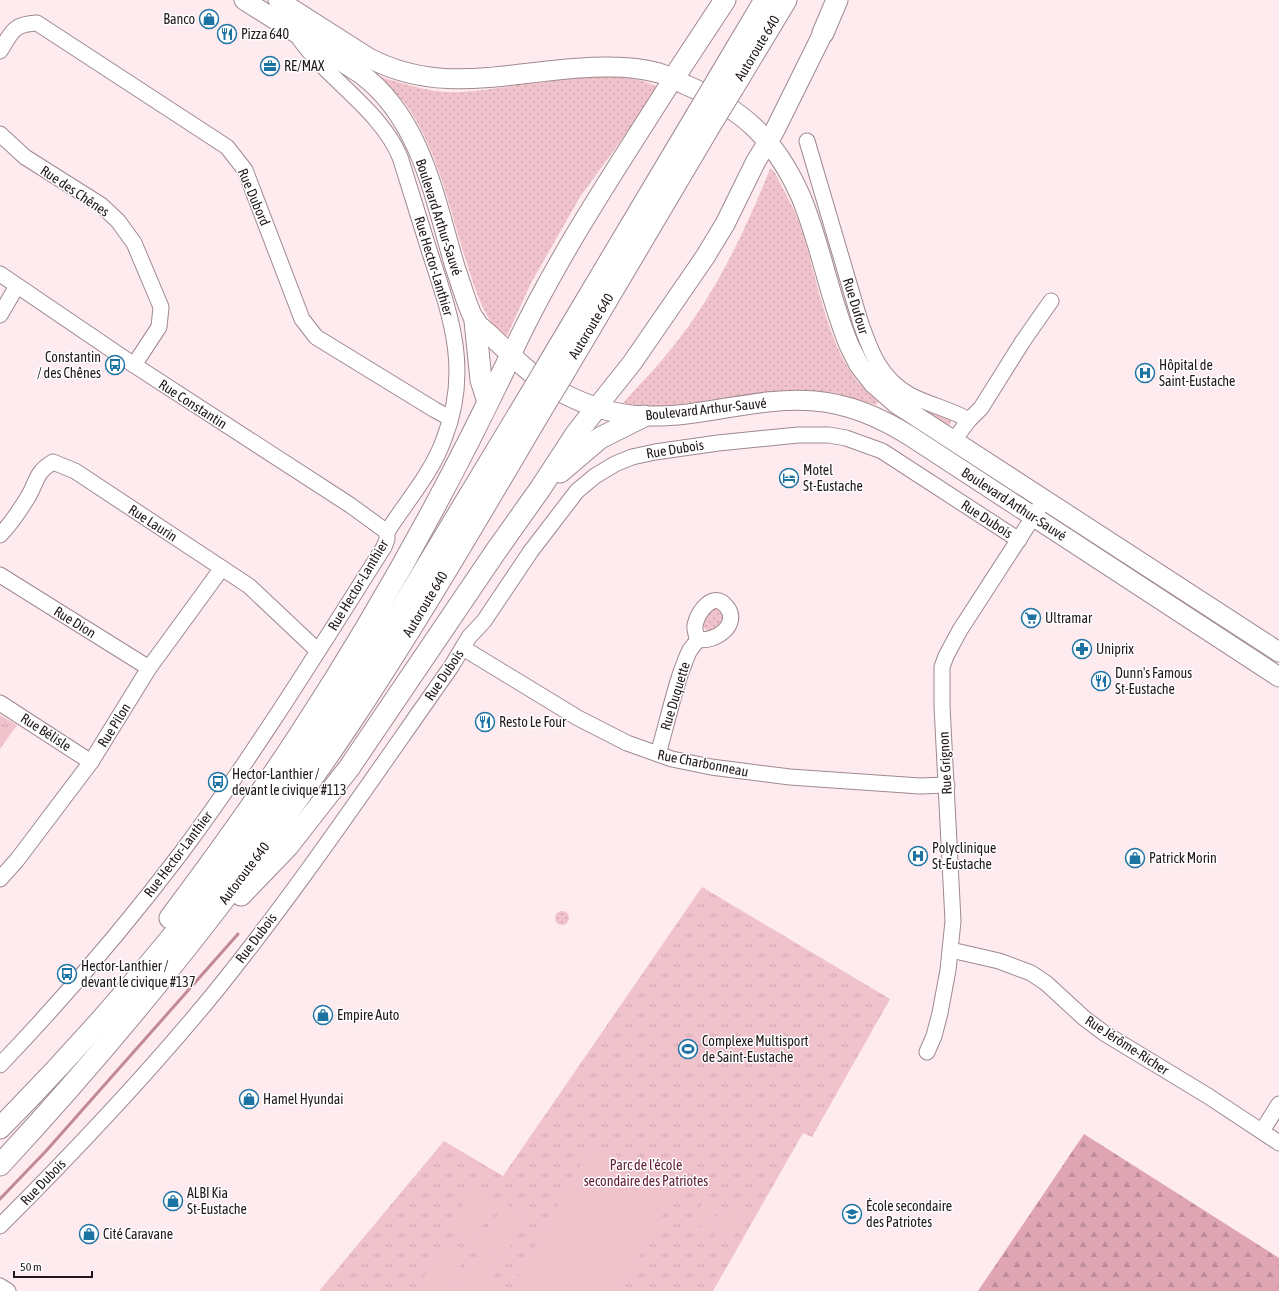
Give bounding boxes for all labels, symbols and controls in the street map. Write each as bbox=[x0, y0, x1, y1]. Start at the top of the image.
shop icon: Banco bbox=[198, 8, 220, 30]
place label: Banco bbox=[163, 11, 195, 27]
street label: Autoroute 640 bbox=[731, 12, 783, 84]
restaurant icon: Pizza 640 bbox=[216, 23, 238, 45]
place label: Pizza 640 bbox=[241, 26, 289, 42]
office icon: RE/MAX bbox=[259, 55, 281, 77]
place label: RE/MAX bbox=[284, 58, 325, 74]
street label: Boulevard Arthur-Sauvé bbox=[413, 157, 465, 277]
street label: Rue des Chênes bbox=[38, 162, 112, 220]
street label: Rue Dubord bbox=[235, 166, 273, 228]
street label: Rue Hector-Lanthier bbox=[411, 214, 457, 318]
street label: Rue Dufour bbox=[840, 276, 872, 337]
street label: Autoroute 640 bbox=[565, 290, 617, 362]
place label: Constantin / des Chênes bbox=[37, 349, 101, 381]
bus stop icon: Constantin / des Chênes bbox=[104, 354, 126, 376]
place label: Hôpital de Saint-Eustache bbox=[1159, 357, 1235, 389]
hospital icon: Hôpital de Saint-Eustache bbox=[1134, 362, 1156, 384]
street label: Rue Constantin bbox=[156, 376, 230, 432]
street label: Boulevard Arthur-Sauvé bbox=[645, 395, 767, 423]
street label: Rue Dubois bbox=[645, 437, 705, 461]
place label: Motel St-Eustache bbox=[803, 462, 863, 494]
street label: Boulevard Arthur-Sauvé bbox=[959, 464, 1069, 544]
hotel icon: Motel St-Eustache bbox=[778, 467, 800, 489]
street label: Rue Dubois bbox=[958, 496, 1016, 542]
street label: Rue Laurin bbox=[126, 501, 180, 545]
street label: Rue Hector-Lanthier bbox=[325, 536, 392, 633]
street label: Autoroute 640 bbox=[399, 568, 451, 640]
street label: Rue Dion bbox=[51, 603, 99, 641]
supermarket icon: Ultramar bbox=[1020, 607, 1042, 629]
place label: Ultramar bbox=[1045, 610, 1093, 626]
pharmacy icon: Uniprix bbox=[1071, 638, 1093, 660]
place label: Uniprix bbox=[1096, 641, 1134, 657]
street label: Rue Dubois bbox=[421, 646, 467, 704]
street label: Rue Duquette bbox=[657, 660, 693, 732]
place label: Dunn's Famous St-Eustache bbox=[1115, 665, 1192, 697]
restaurant icon: Dunn's Famous St-Eustache bbox=[1090, 670, 1112, 692]
street label: Rue Pilon bbox=[94, 700, 134, 750]
street label: Rue Bélisle bbox=[18, 710, 74, 754]
restaurant icon: Resto Le Four bbox=[474, 711, 496, 733]
place label: Resto Le Four bbox=[499, 714, 567, 730]
street label: Rue Grignon bbox=[935, 731, 955, 795]
street label: Rue Charbonneau bbox=[656, 746, 750, 780]
place label: Hector-Lanthier / devant le civique #113 bbox=[232, 766, 347, 798]
bus stop icon: Hector-Lanthier / devant le civique #113 bbox=[207, 771, 229, 793]
street label: Rue Hector-Lanthier bbox=[141, 807, 216, 900]
street label: Autoroute 640 bbox=[215, 839, 273, 907]
place label: Polyclinique St-Eustache bbox=[932, 840, 996, 872]
hospital icon: Polyclinique St-Eustache bbox=[907, 845, 929, 867]
shop icon: Patrick Morin bbox=[1124, 847, 1146, 869]
place label: Patrick Morin bbox=[1149, 850, 1217, 866]
street label: Rue Dubois bbox=[232, 910, 280, 966]
place label: Hector-Lanthier / devant le civique #137 bbox=[81, 958, 196, 990]
bus stop icon: Hector-Lanthier / devant le civique #137 bbox=[56, 963, 78, 985]
shop icon: Empire Auto bbox=[312, 1004, 334, 1026]
place label: Empire Auto bbox=[337, 1007, 399, 1023]
street label: Rue Jérôme-Richer bbox=[1082, 1012, 1172, 1078]
place label: Complexe Multisport de Saint-Eustache bbox=[702, 1033, 808, 1065]
sports icon: Complexe Multisport de Saint-Eustache bbox=[677, 1038, 699, 1060]
shop icon: Hamel Hyundai bbox=[238, 1088, 260, 1110]
place label: Hamel Hyundai bbox=[263, 1091, 344, 1107]
street label: Rue Dubois bbox=[17, 1156, 69, 1208]
park label: Parc de l'école secondaire des Patriotes bbox=[584, 1157, 708, 1189]
place label: ALBI Kia St-Eustache bbox=[187, 1185, 247, 1217]
shop icon: ALBI Kia St-Eustache bbox=[162, 1190, 184, 1212]
place label: École secondaire des Patriotes bbox=[866, 1198, 952, 1230]
school or university icon: École secondaire des Patriotes bbox=[841, 1203, 863, 1225]
shop icon: Cité Caravane bbox=[78, 1223, 100, 1245]
place label: Cité Caravane bbox=[103, 1226, 173, 1242]
scale bar bbox=[14, 1253, 92, 1279]
text: 50 m bbox=[20, 1260, 42, 1274]

